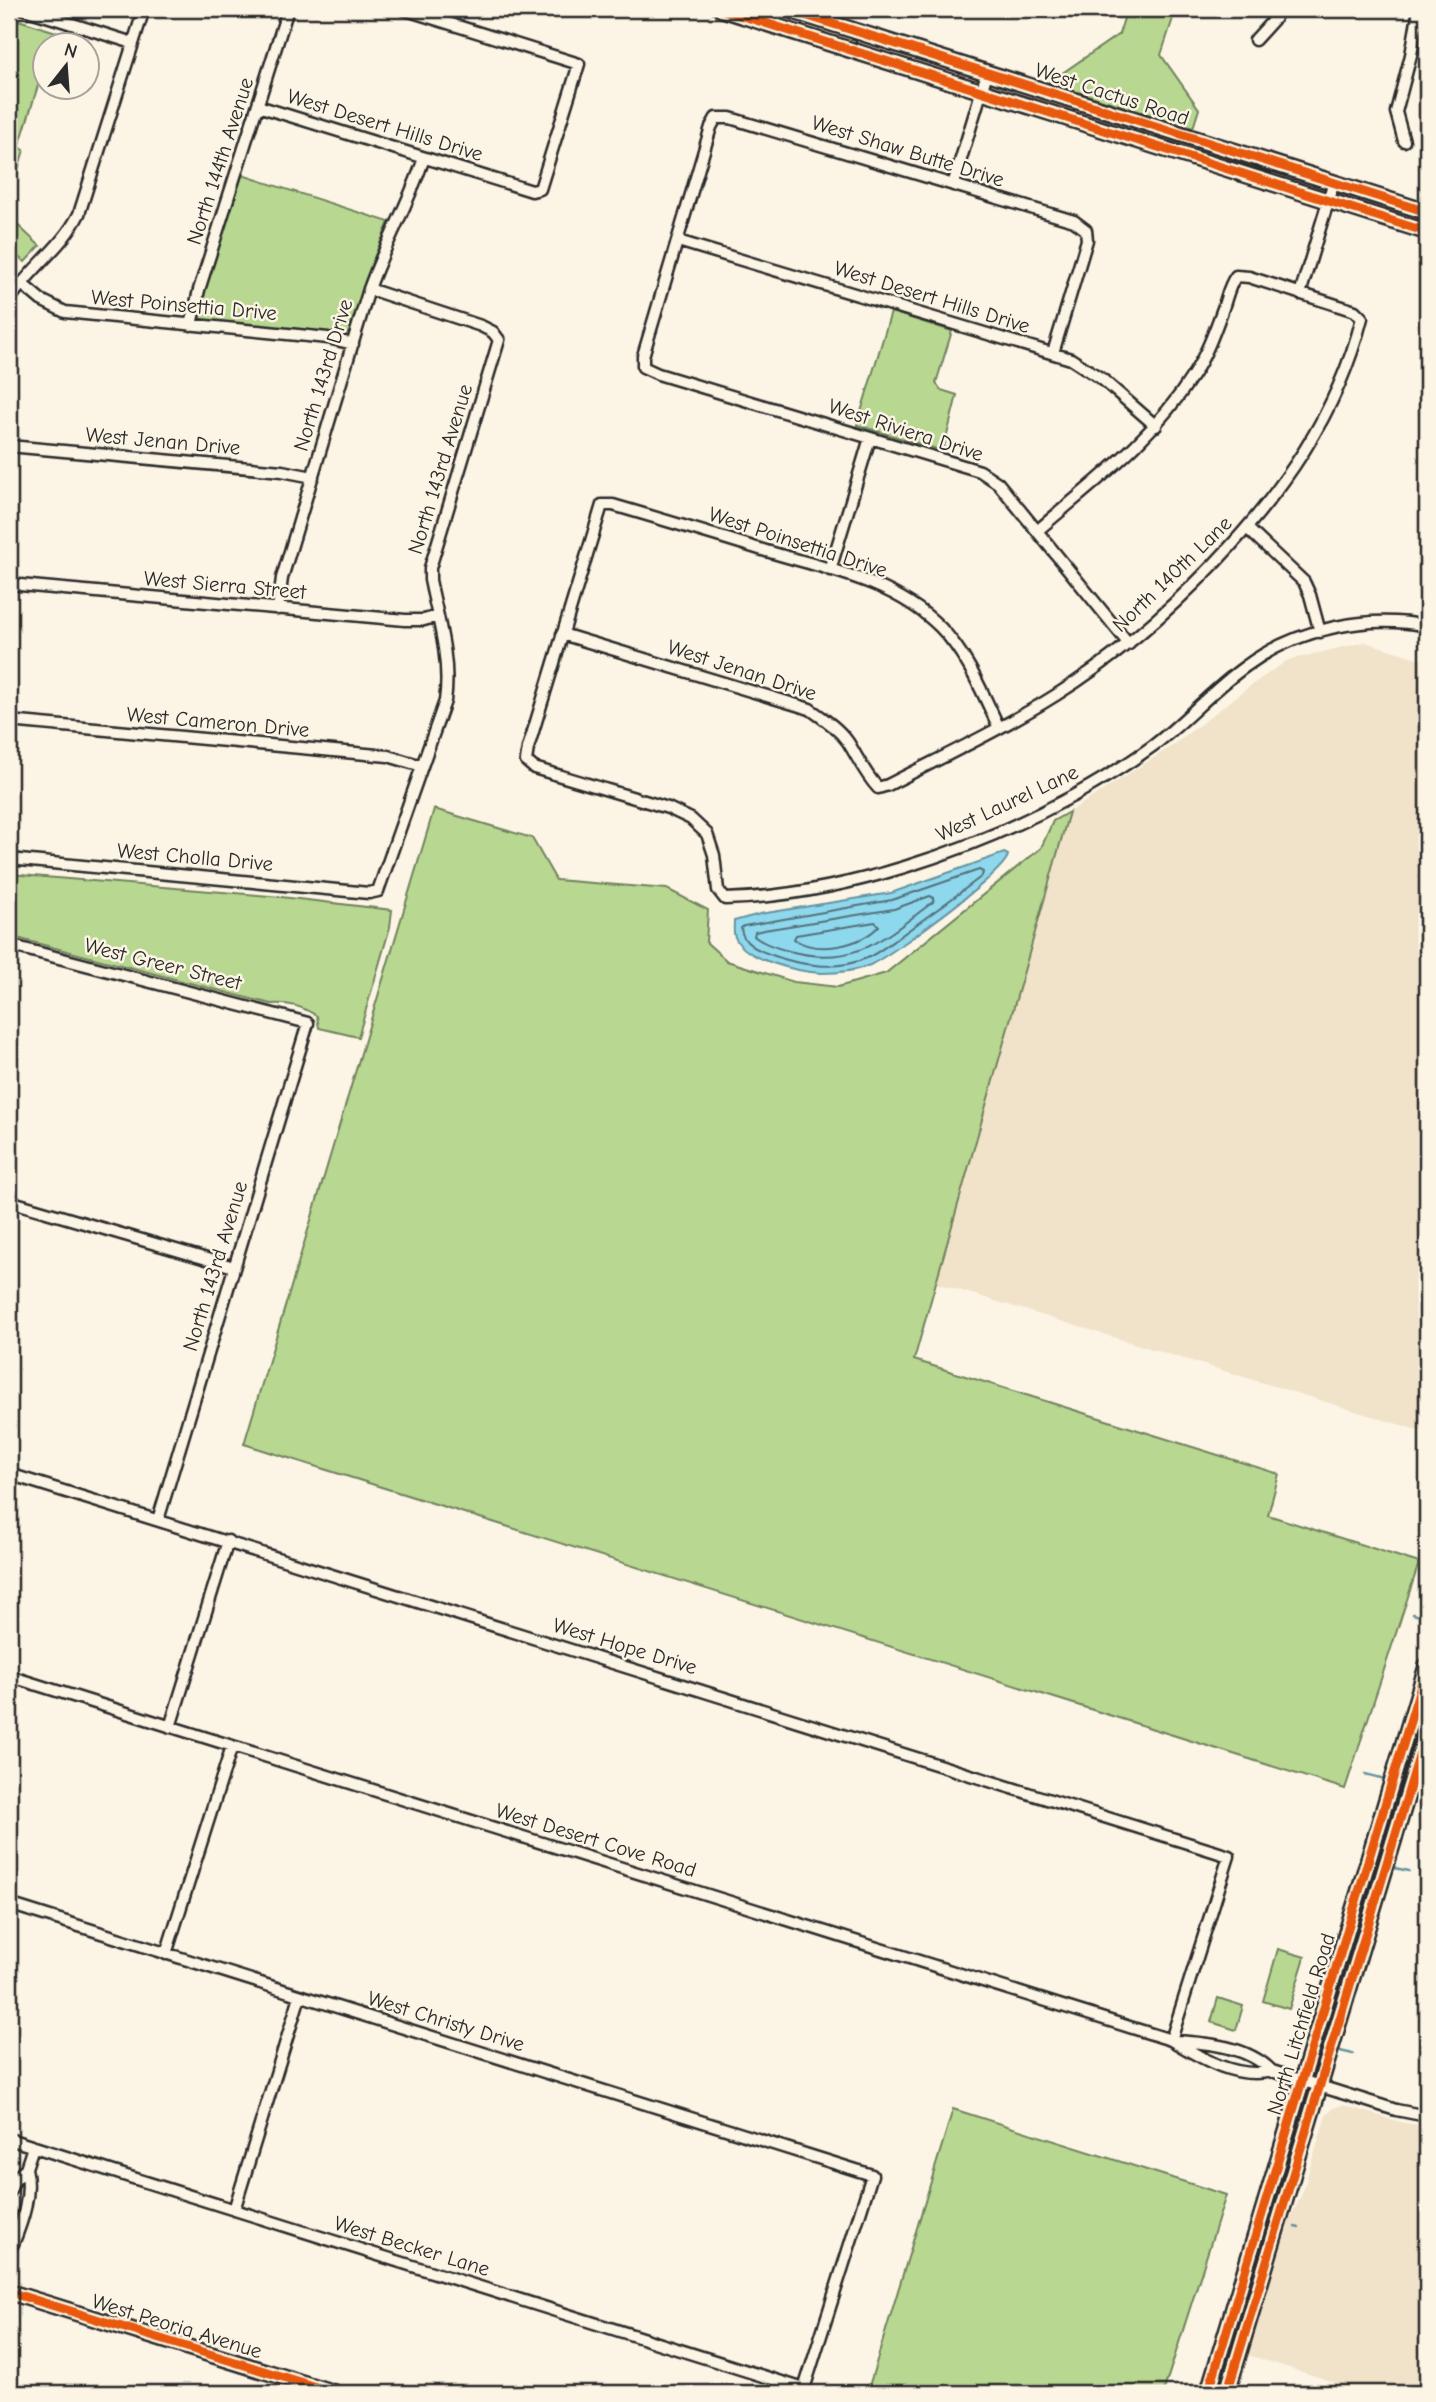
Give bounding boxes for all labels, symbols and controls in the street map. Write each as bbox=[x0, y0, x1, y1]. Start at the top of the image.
north arrow bbox=[32, 32, 102, 102]
text: N bbox=[62, 38, 80, 63]
street label: West Cactus Road bbox=[1032, 58, 1192, 130]
street label: North 144th Avenue bbox=[182, 74, 258, 248]
street label: West Desert Hills Drive bbox=[284, 84, 486, 166]
street label: West Shaw Butte Drive bbox=[809, 110, 1007, 192]
street label: West Desert Hills Drive bbox=[831, 256, 1033, 338]
street label: West Poinsettia Drive bbox=[90, 285, 278, 325]
street label: North 143rd Drive bbox=[288, 296, 358, 454]
street label: North 143rd Avenue bbox=[403, 381, 477, 557]
street label: West Riviera Drive bbox=[826, 394, 986, 466]
street label: West Jenan Drive bbox=[85, 422, 241, 460]
street label: West Poinsettia Drive bbox=[706, 502, 890, 582]
street label: North 140th Lane bbox=[1107, 511, 1237, 637]
street label: West Sierra Street bbox=[143, 566, 308, 604]
street label: West Jenan Drive bbox=[664, 635, 820, 705]
street label: West Cameron Drive bbox=[126, 702, 310, 742]
street label: West Laurel Lane bbox=[932, 760, 1082, 846]
street label: West Cholla Drive bbox=[116, 838, 274, 876]
street label: West Greer Street bbox=[82, 933, 245, 995]
street label: North 143rd Avenue bbox=[178, 1178, 252, 1354]
street label: West Hope Drive bbox=[550, 1613, 700, 1679]
street label: West Desert Cove Road bbox=[493, 1798, 699, 1882]
street label: North Litchfield Road bbox=[1262, 1930, 1340, 2118]
street label: West Christy Drive bbox=[365, 1986, 527, 2056]
street label: West Becker Lane bbox=[331, 2211, 493, 2281]
street label: West Peoria Avenue bbox=[89, 2289, 265, 2363]

